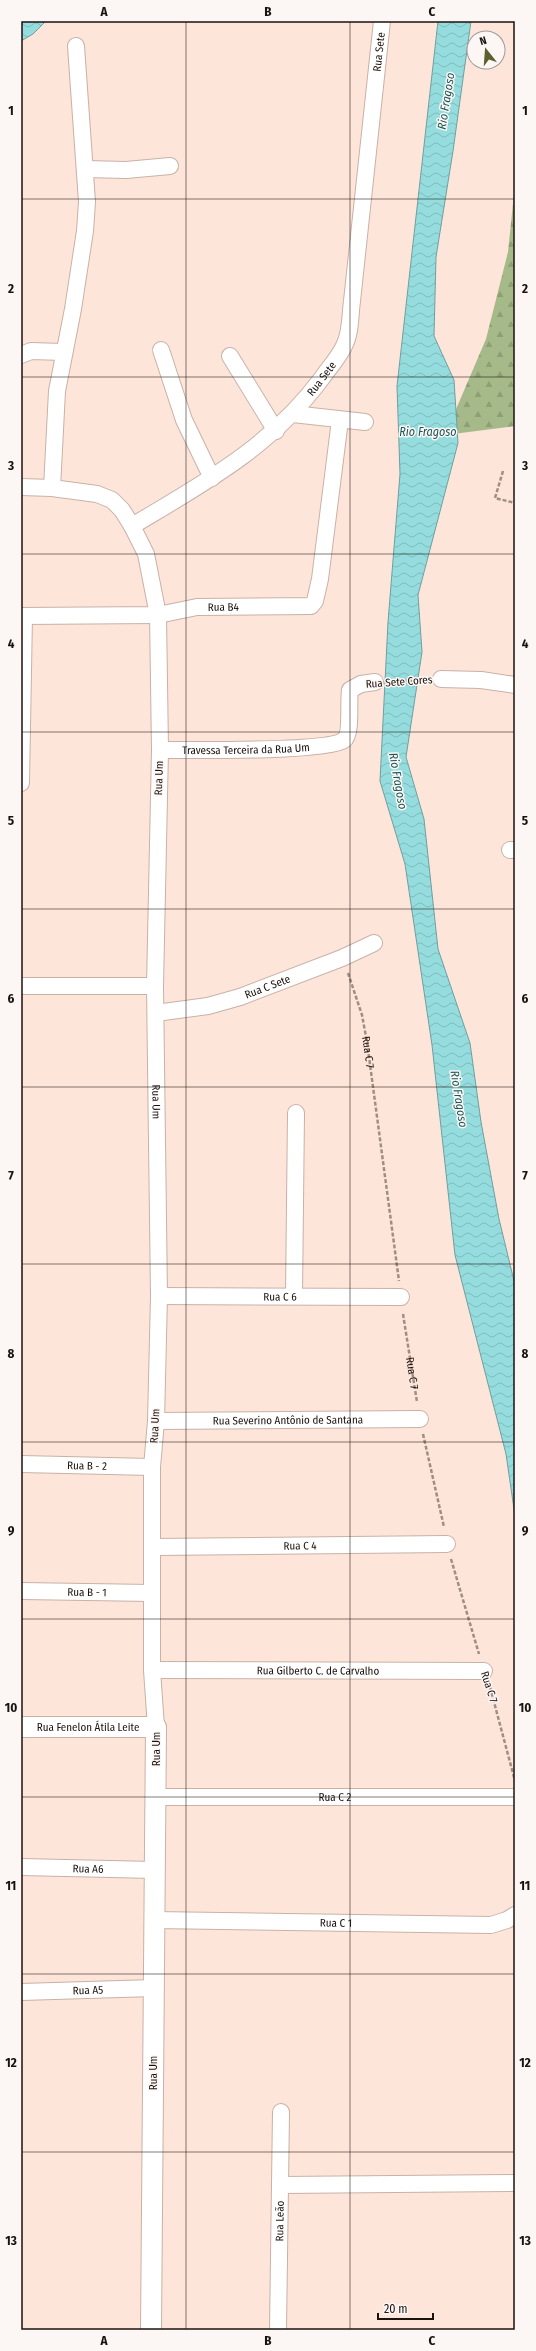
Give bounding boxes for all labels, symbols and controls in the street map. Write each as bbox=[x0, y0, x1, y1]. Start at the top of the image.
text: A bbox=[99, 4, 108, 19]
text: B bbox=[264, 4, 272, 19]
text: C bbox=[429, 4, 436, 19]
north arrow bbox=[466, 30, 506, 70]
street label: Rua Sete bbox=[370, 32, 387, 72]
text: N bbox=[478, 34, 488, 48]
water label: Rio Fragoso bbox=[435, 72, 457, 130]
text: 1 bbox=[8, 103, 14, 118]
text: 1 bbox=[522, 103, 528, 118]
text: 2 bbox=[7, 281, 14, 296]
text: 2 bbox=[521, 281, 528, 296]
street label: Rua Sete bbox=[304, 359, 339, 398]
water label: Rio Fragoso bbox=[399, 425, 457, 439]
text: 3 bbox=[7, 458, 14, 473]
text: 3 bbox=[521, 458, 528, 473]
street label: Rua B4 bbox=[208, 600, 239, 613]
text: 4 bbox=[8, 636, 15, 651]
text: 4 bbox=[522, 636, 529, 651]
street label: Rua Sete Cores bbox=[365, 673, 433, 691]
street label: Travessa Terceira da Rua Um bbox=[182, 740, 310, 757]
water label: Rio Fragoso bbox=[386, 752, 410, 810]
street label: Rua Um bbox=[152, 760, 166, 796]
text: 5 bbox=[8, 813, 14, 828]
text: 5 bbox=[522, 813, 528, 828]
street label: Rua C Sete bbox=[243, 972, 292, 1001]
text: 6 bbox=[8, 991, 15, 1006]
text: 6 bbox=[522, 991, 529, 1006]
street label: Rua C 7 bbox=[360, 1035, 377, 1070]
water label: Rio Fragoso bbox=[448, 1070, 470, 1128]
street label: Rua Um bbox=[150, 1084, 163, 1119]
text: 7 bbox=[8, 1168, 14, 1183]
text: 7 bbox=[522, 1168, 528, 1183]
street label: Rua C 6 bbox=[263, 1290, 297, 1303]
text: 8 bbox=[8, 1346, 15, 1361]
text: 8 bbox=[522, 1346, 529, 1361]
street label: Rua C 7 bbox=[403, 1356, 421, 1391]
street label: Rua Um bbox=[148, 1408, 162, 1444]
street label: Rua Severino Antônio de Santana bbox=[213, 1413, 363, 1427]
street label: Rua B - 2 bbox=[67, 1459, 107, 1472]
text: 9 bbox=[8, 1523, 15, 1538]
text: 9 bbox=[522, 1523, 529, 1538]
street label: Rua C 4 bbox=[283, 1539, 317, 1552]
street label: Rua B - 1 bbox=[67, 1585, 107, 1599]
street label: Rua Gilberto C. de Carvalho bbox=[257, 1664, 379, 1677]
street label: Rua C 7 bbox=[478, 1670, 500, 1705]
text: 10 bbox=[5, 1700, 17, 1715]
text: 10 bbox=[519, 1700, 531, 1715]
street label: Rua Fenelon Átila Leite bbox=[37, 1720, 139, 1734]
street label: Rua Um bbox=[150, 1732, 163, 1766]
street label: Rua C 2 bbox=[319, 1791, 352, 1804]
street label: Rua A6 bbox=[72, 1862, 104, 1875]
text: 11 bbox=[6, 1878, 16, 1893]
text: 11 bbox=[520, 1878, 530, 1893]
street label: Rua C 1 bbox=[320, 1916, 352, 1929]
street label: Rua A5 bbox=[72, 1983, 103, 1997]
text: 12 bbox=[5, 2055, 17, 2070]
text: 12 bbox=[519, 2055, 531, 2070]
street label: Rua Um bbox=[147, 2056, 160, 2090]
street label: Rua Leão bbox=[273, 2200, 286, 2242]
text: 13 bbox=[5, 2233, 17, 2248]
text: 13 bbox=[519, 2233, 531, 2248]
scale bar bbox=[378, 2295, 433, 2321]
text: 20 m bbox=[384, 2302, 408, 2316]
text: A bbox=[99, 2333, 108, 2348]
text: B bbox=[264, 2333, 272, 2348]
text: C bbox=[429, 2333, 436, 2348]

